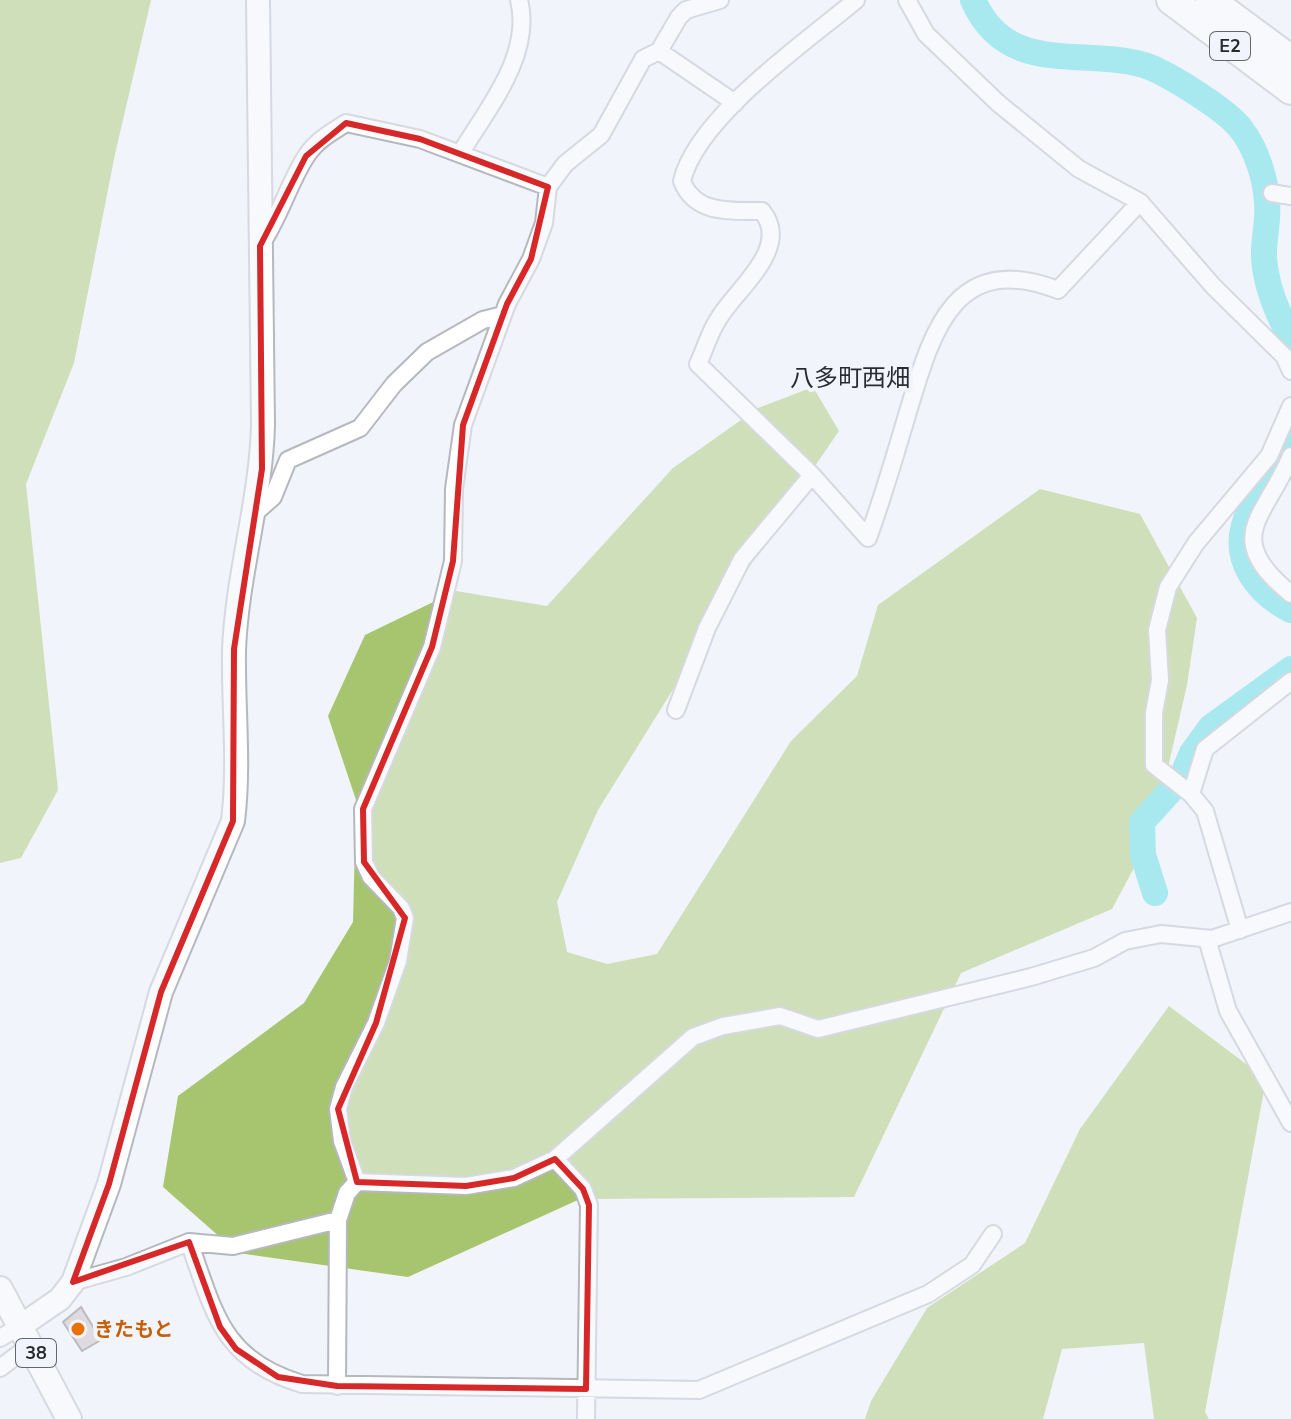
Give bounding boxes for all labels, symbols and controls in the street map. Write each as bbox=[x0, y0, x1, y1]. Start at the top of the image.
road number: E2 bbox=[1210, 32, 1250, 60]
district label: 八多町西畑 bbox=[790, 362, 910, 394]
place label: きたもと bbox=[94, 1316, 174, 1343]
marker: きたもと bbox=[69, 1320, 87, 1338]
road number: 38 bbox=[16, 1339, 56, 1367]

